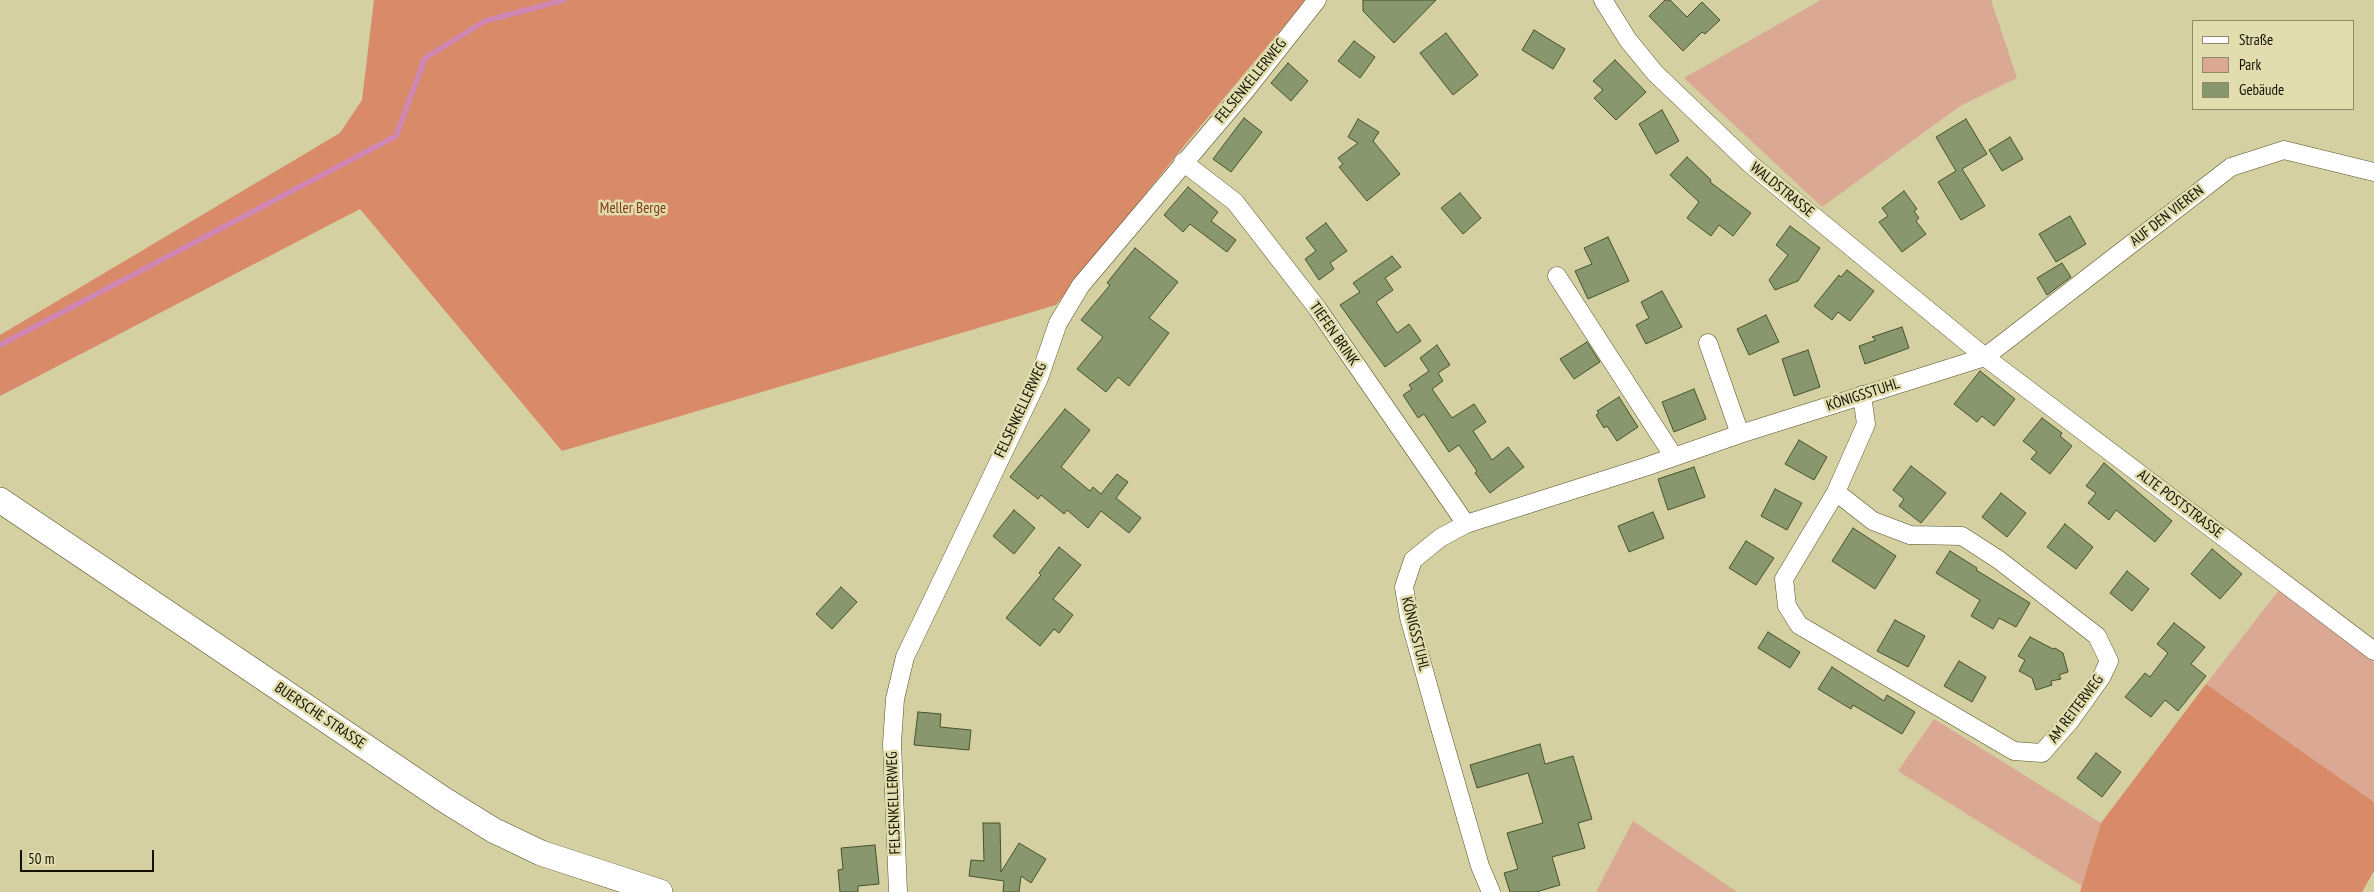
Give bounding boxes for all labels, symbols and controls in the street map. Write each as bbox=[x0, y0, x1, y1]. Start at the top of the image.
legend bbox=[2192, 20, 2354, 110]
text: Straße bbox=[2239, 30, 2273, 49]
street label: FELSENKELLERWEG bbox=[1212, 35, 1290, 127]
text: Park bbox=[2239, 55, 2261, 74]
text: Gebäude bbox=[2239, 80, 2284, 99]
street label: WALDSTRASSE bbox=[1746, 159, 1818, 221]
street label: AUF DEN VIEREN bbox=[2127, 182, 2207, 250]
park label: Meller Berge bbox=[600, 200, 666, 218]
street label: TIEFEN BRINK bbox=[1305, 299, 1363, 369]
street label: FELSENKELLERWEG bbox=[991, 359, 1051, 461]
street label: KÖNIGSSTUHL bbox=[1824, 375, 1902, 415]
street label: ALTE POSTSTRASSE bbox=[2134, 466, 2226, 542]
street label: KÖNIGSSTUHL bbox=[1397, 595, 1433, 673]
street label: AM REITERWEG bbox=[2045, 671, 2107, 747]
street label: BUERSCHE STRASSE bbox=[271, 679, 369, 753]
street label: FELSENKELLERWEG bbox=[883, 751, 905, 855]
scale bar bbox=[22, 840, 156, 872]
text: 50 m bbox=[28, 849, 54, 868]

